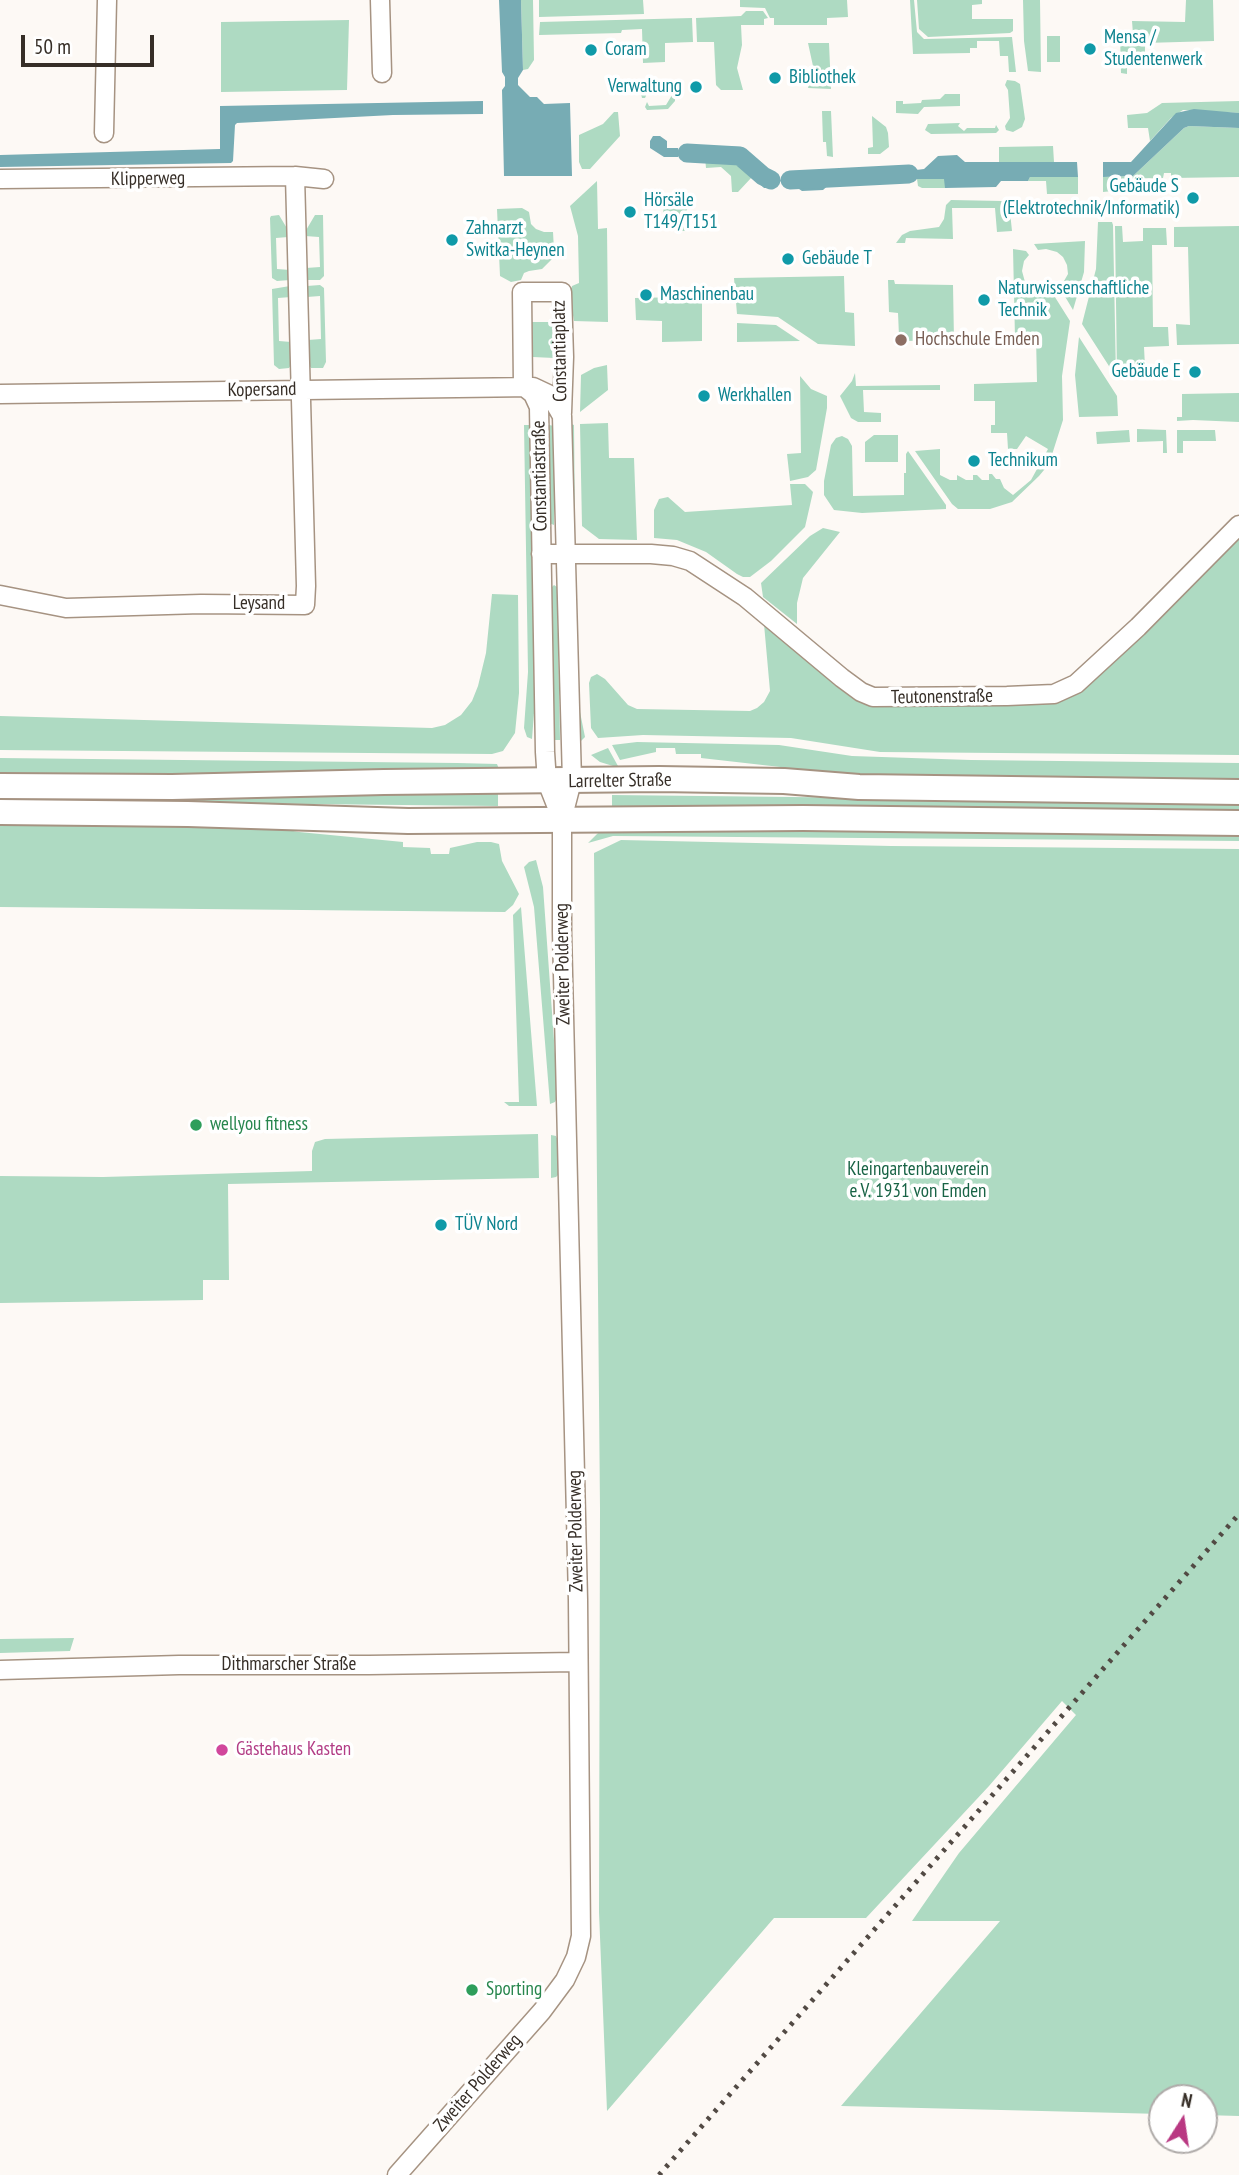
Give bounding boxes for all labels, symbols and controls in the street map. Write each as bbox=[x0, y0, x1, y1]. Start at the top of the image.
scale bar bbox=[24, 21, 158, 65]
place label: Mensa / Studentenwerk bbox=[1104, 27, 1203, 71]
text: 50 m bbox=[34, 33, 71, 60]
place label: Coram bbox=[605, 39, 647, 61]
marker: Mensa / Studentenwerk bbox=[1082, 41, 1098, 57]
marker: Coram bbox=[583, 42, 599, 58]
place label: Bibliothek bbox=[789, 67, 856, 89]
marker: Bibliothek bbox=[767, 70, 783, 86]
place label: Verwaltung bbox=[608, 76, 682, 98]
marker: Verwaltung bbox=[688, 79, 704, 95]
street label: Klipperweg bbox=[111, 167, 185, 191]
place label: Gebäude S (Elektrotechnik/Informatik) bbox=[1003, 176, 1179, 220]
place label: Hörsäle T149/T151 bbox=[644, 190, 718, 234]
marker: Gebäude S (Elektrotechnik/Informatik) bbox=[1185, 190, 1201, 206]
marker: Hörsäle T149/T151 bbox=[622, 204, 638, 220]
place label: Zahnarzt Switka-Heynen bbox=[466, 218, 565, 262]
marker: Zahnarzt Switka-Heynen bbox=[444, 232, 460, 248]
place label: Gebäude T bbox=[802, 248, 872, 270]
marker: Gebäude T bbox=[780, 251, 796, 267]
place label: Naturwissenschaftliche Technik bbox=[998, 278, 1149, 322]
place label: Maschinenbau bbox=[660, 284, 754, 306]
marker: Maschinenbau bbox=[638, 287, 654, 303]
marker: Naturwissenschaftliche Technik bbox=[976, 292, 992, 308]
street label: Constantiaplatz bbox=[548, 300, 572, 402]
place label: Hochschule Emden bbox=[915, 329, 1040, 351]
marker: Hochschule Emden bbox=[893, 332, 909, 348]
place label: Gebäude E bbox=[1111, 361, 1181, 383]
marker: Gebäude E bbox=[1187, 364, 1203, 380]
street label: Kopersand bbox=[227, 378, 297, 402]
place label: Werkhallen bbox=[718, 385, 792, 407]
marker: Werkhallen bbox=[696, 388, 712, 404]
street label: Constantiastraße bbox=[528, 420, 552, 532]
place label: Technikum bbox=[988, 450, 1058, 472]
marker: Technikum bbox=[966, 453, 982, 469]
street label: Leysand bbox=[233, 593, 285, 615]
street label: Teutonenstraße bbox=[891, 685, 993, 709]
street label: Larrelter Straße bbox=[568, 769, 672, 793]
street label: Zweiter Polderweg bbox=[551, 903, 575, 1025]
place label: wellyou fitness bbox=[210, 1114, 308, 1136]
marker: wellyou fitness bbox=[188, 1117, 204, 1133]
park label: Kleingartenbauverein e.V. 1931 von Emden bbox=[847, 1159, 989, 1203]
place label: TÜV Nord bbox=[455, 1214, 518, 1236]
marker: TÜV Nord bbox=[433, 1217, 449, 1233]
street label: Zweiter Polderweg bbox=[564, 1470, 588, 1592]
street label: Dithmarscher Straße bbox=[222, 1654, 356, 1676]
place label: Gästehaus Kasten bbox=[236, 1739, 351, 1761]
marker: Gästehaus Kasten bbox=[214, 1742, 230, 1758]
place label: Sporting bbox=[486, 1979, 542, 2001]
marker: Sporting bbox=[464, 1982, 480, 1998]
street label: Zweiter Polderweg bbox=[429, 2029, 527, 2137]
north arrow bbox=[1148, 2084, 1218, 2154]
text: N bbox=[1179, 2088, 1194, 2113]

